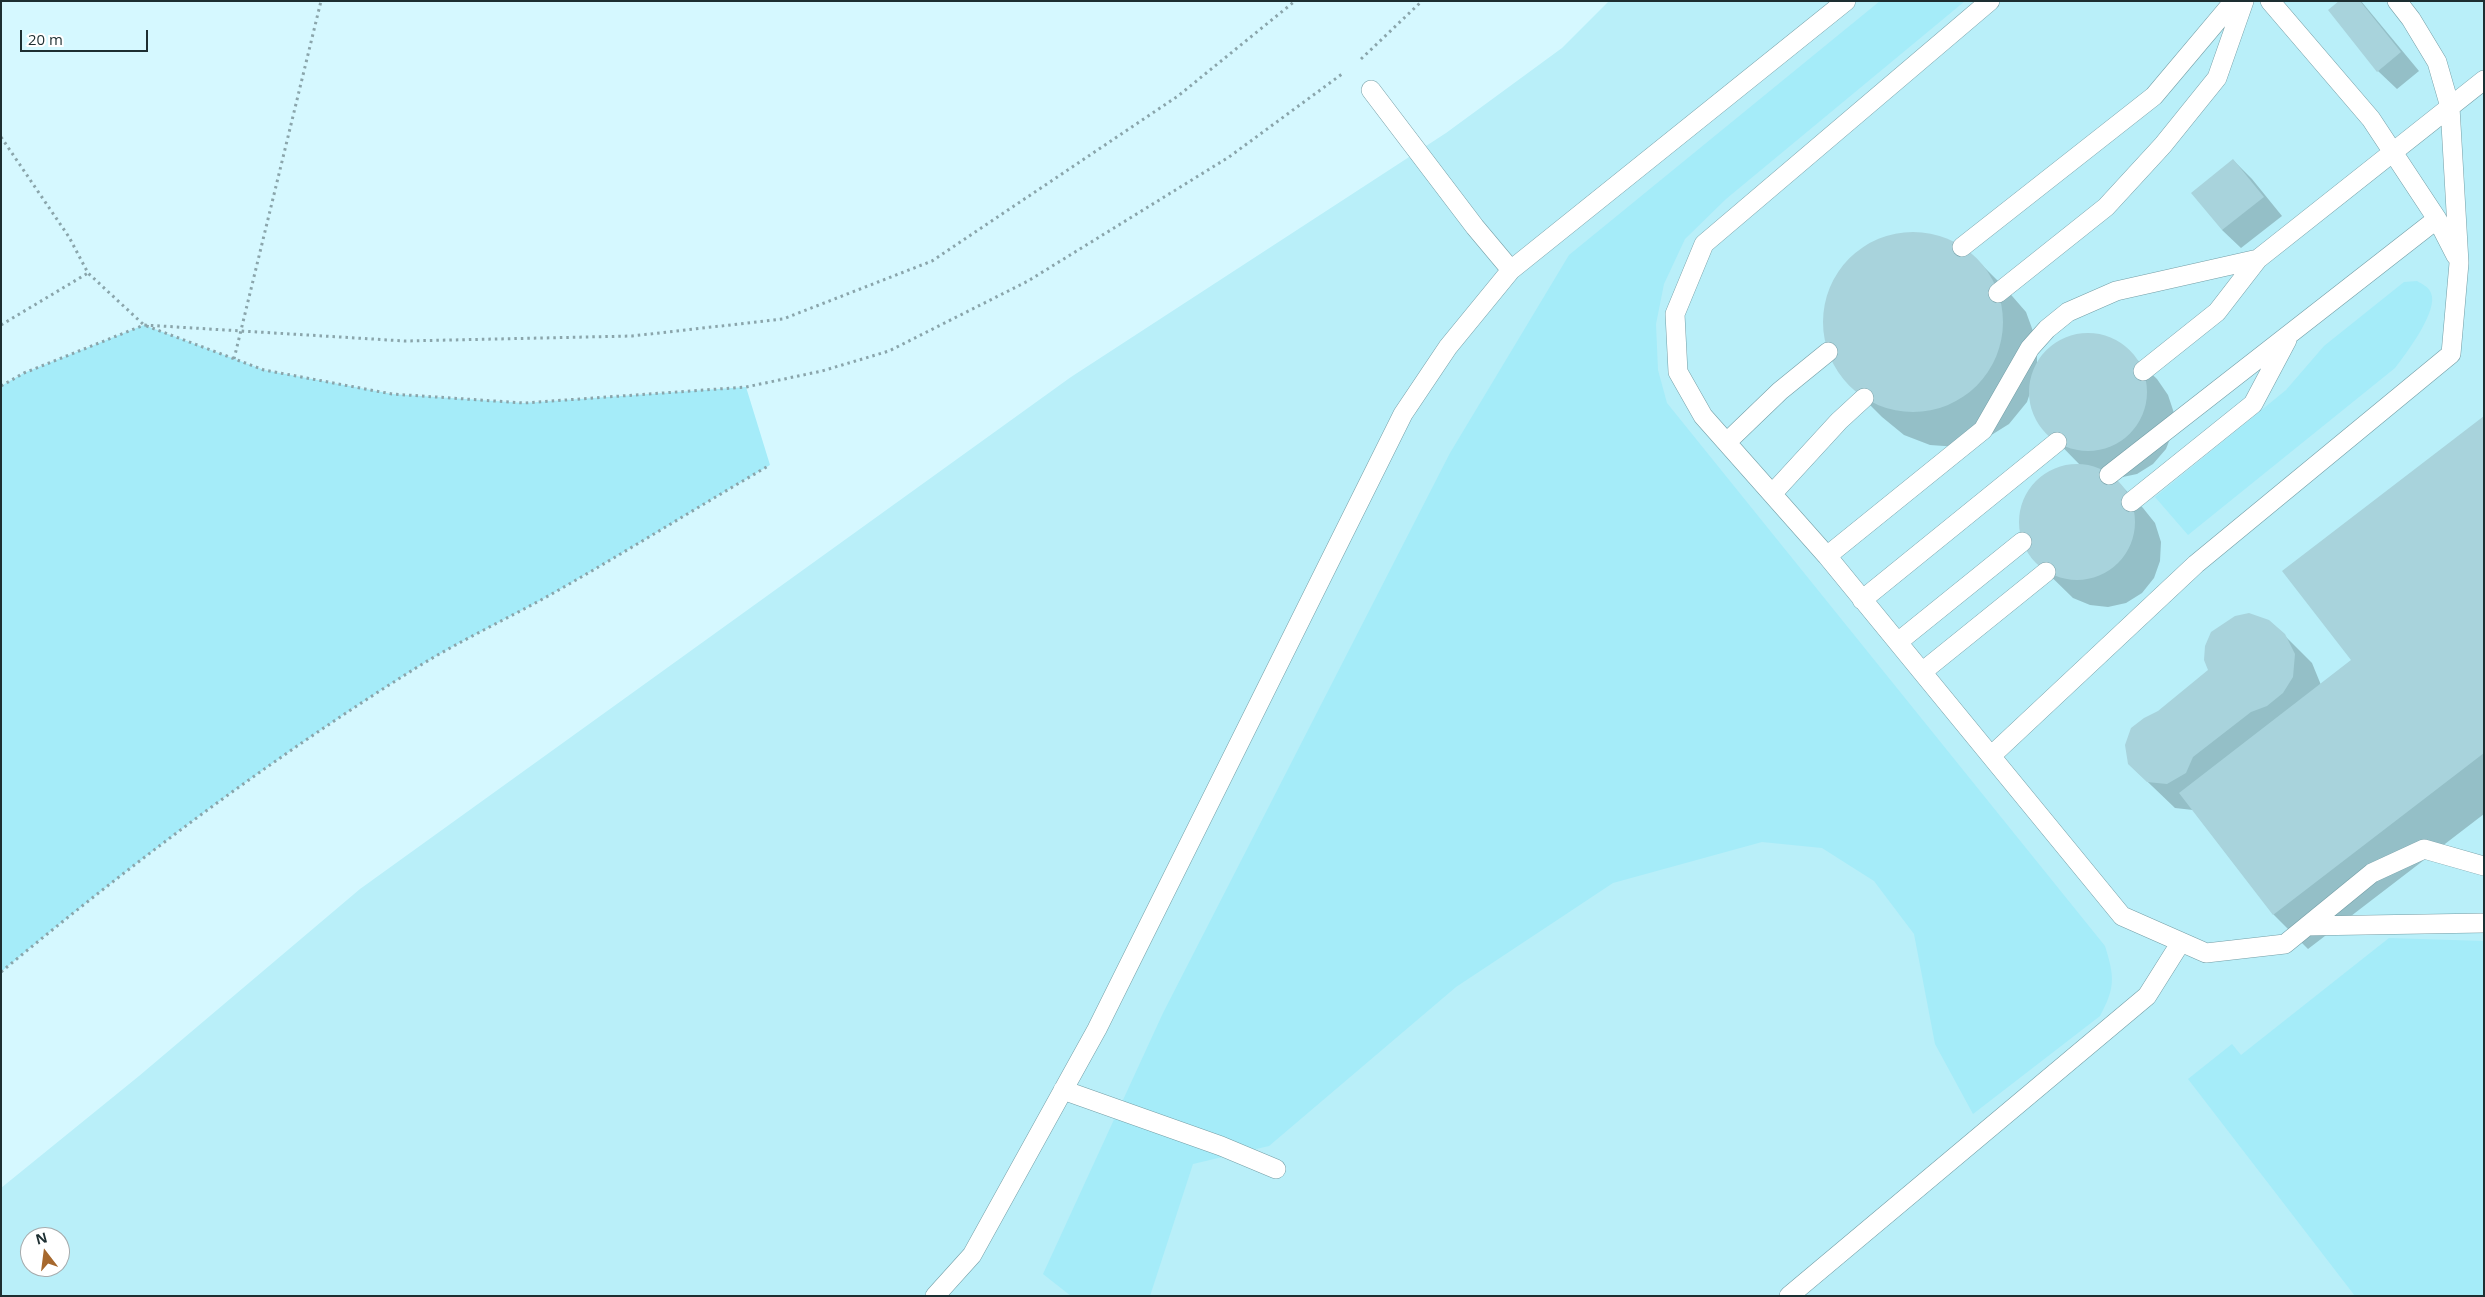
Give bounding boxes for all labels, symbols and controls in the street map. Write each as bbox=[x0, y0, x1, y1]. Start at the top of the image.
scale bar bbox=[22, 20, 150, 52]
text: 20 m bbox=[28, 29, 63, 49]
north arrow bbox=[20, 1227, 70, 1277]
text: N bbox=[33, 1227, 49, 1249]

